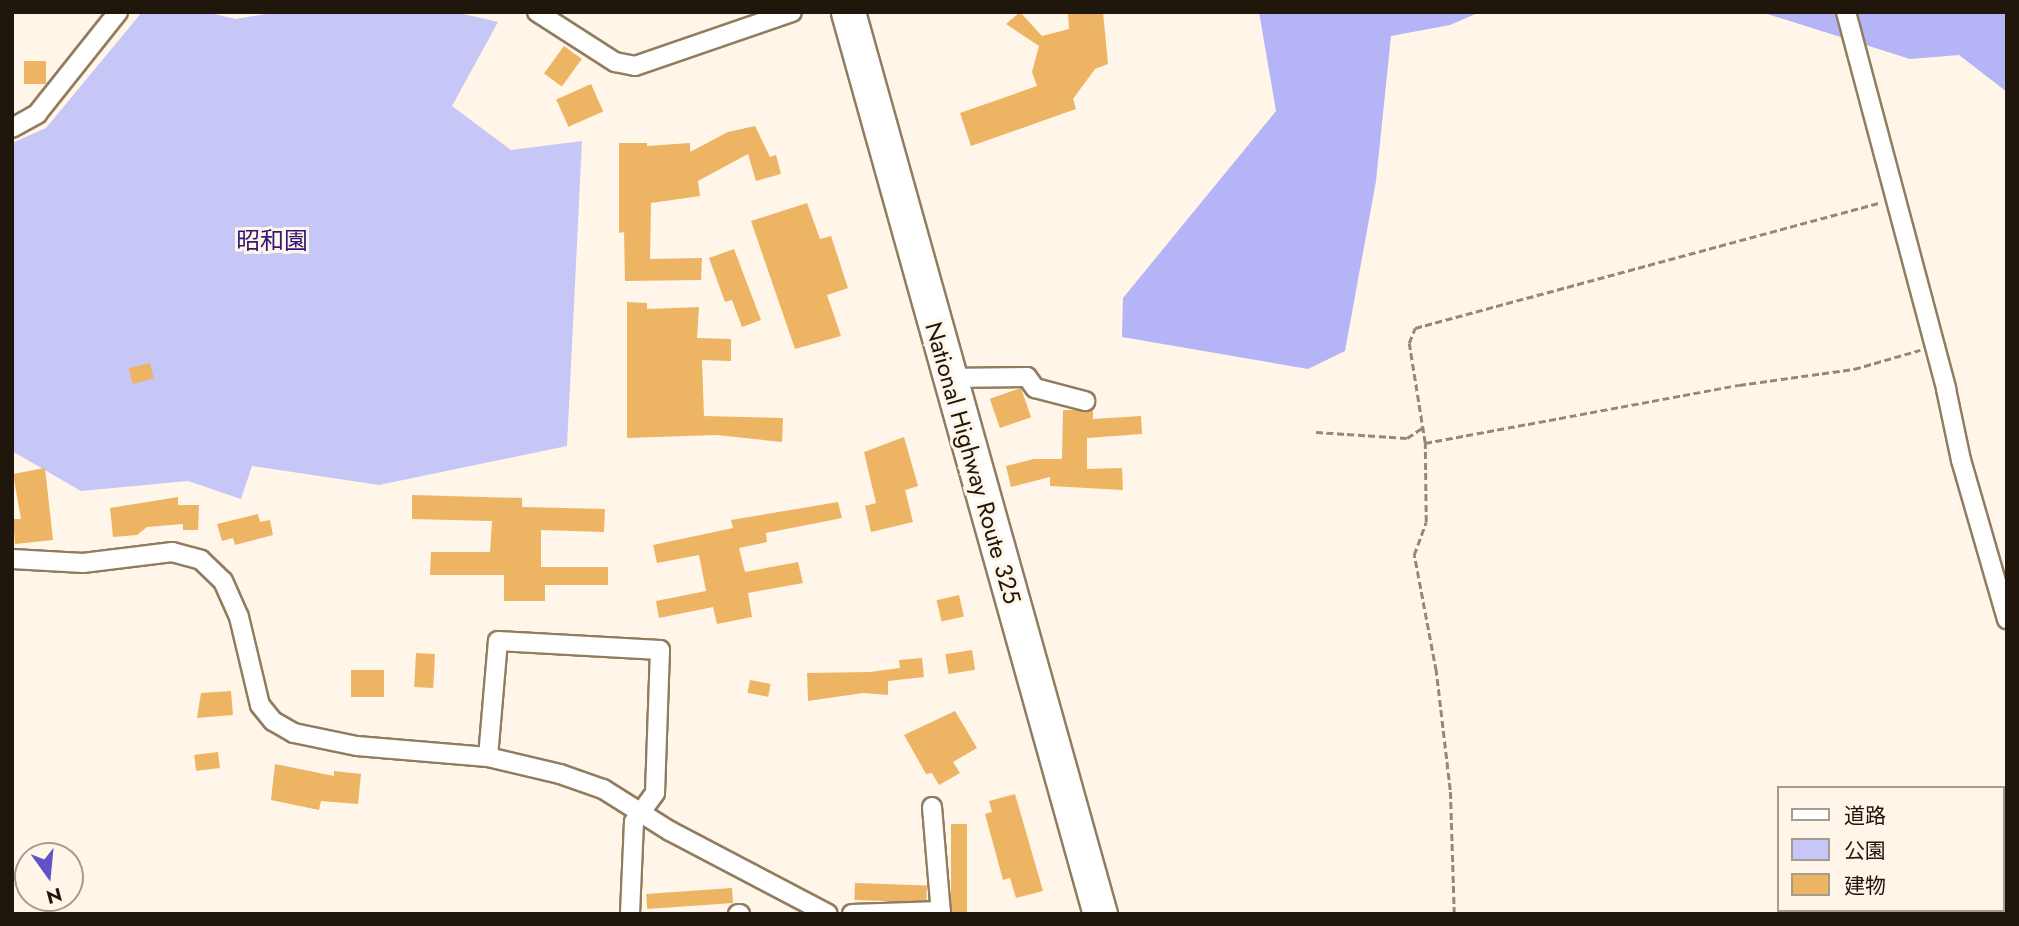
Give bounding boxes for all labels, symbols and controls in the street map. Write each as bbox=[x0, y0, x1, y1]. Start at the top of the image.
park label: 昭和園 bbox=[236, 227, 308, 255]
street label: National Highway Route 325 bbox=[919, 319, 1027, 607]
legend bbox=[1778, 786, 2005, 912]
text: 道路 bbox=[1844, 801, 1886, 831]
text: 公園 bbox=[1844, 836, 1886, 866]
north arrow bbox=[14, 842, 84, 912]
text: 建物 bbox=[1844, 871, 1886, 901]
text: N bbox=[43, 881, 65, 911]

